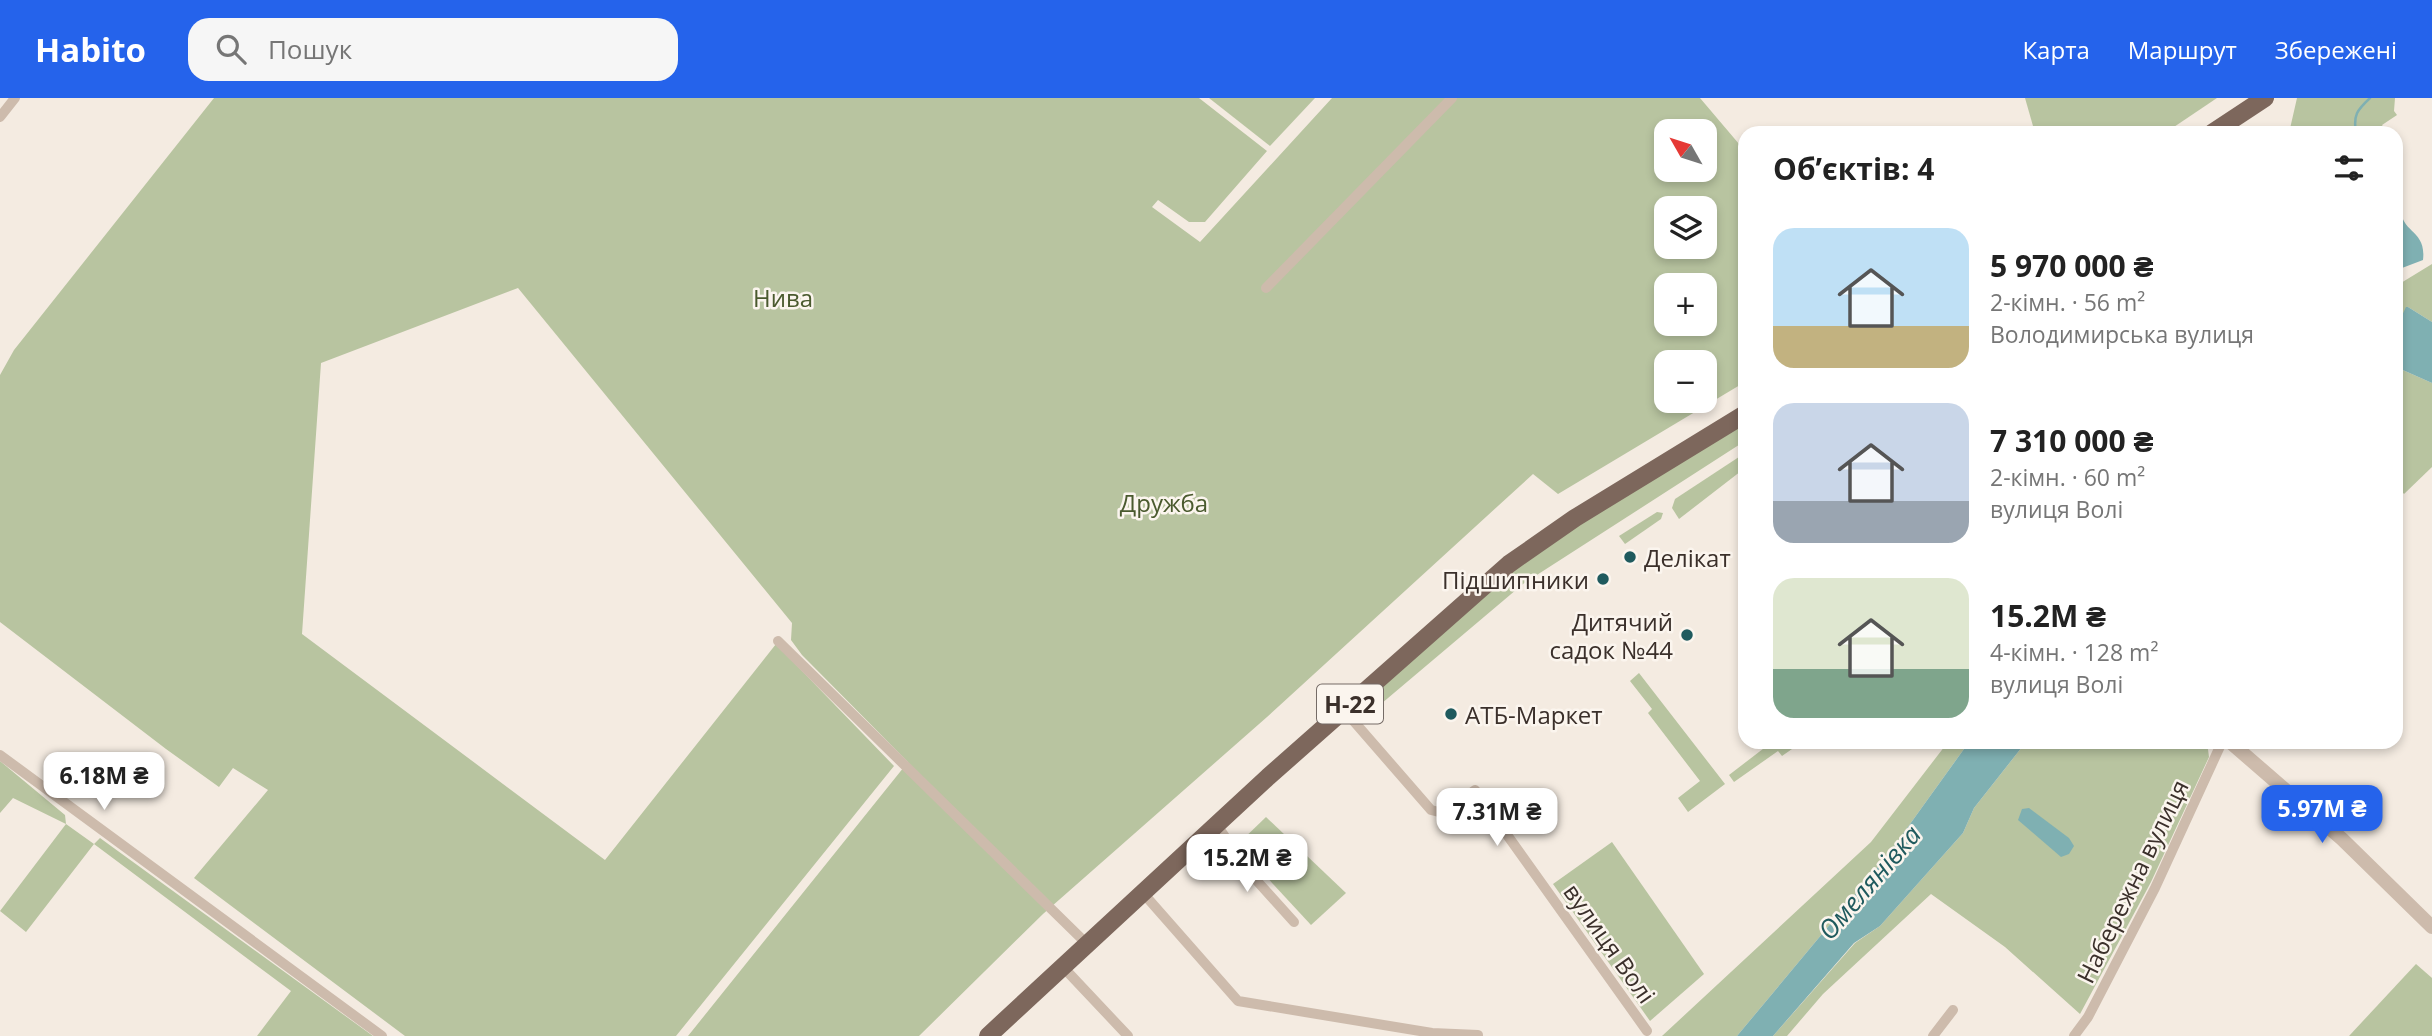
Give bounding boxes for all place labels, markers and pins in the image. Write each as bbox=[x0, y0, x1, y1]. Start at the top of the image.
place label: Делікат bbox=[1644, 541, 1731, 574]
marker: Делікат bbox=[1622, 549, 1638, 565]
place label: Підшипники bbox=[1442, 563, 1589, 596]
marker: Підшипники bbox=[1595, 571, 1611, 587]
place label: Дитячий садок №44 bbox=[1549, 605, 1673, 666]
marker: Дитячий садок №44 bbox=[1679, 627, 1695, 643]
place label: АТБ-Маркет bbox=[1465, 698, 1603, 731]
marker: АТБ-Маркет bbox=[1443, 706, 1459, 722]
pin: 6.18M ₴ bbox=[39, 752, 169, 812]
pin: 5.97M ₴ bbox=[2257, 786, 2387, 845]
pin: 7.31M ₴ bbox=[1432, 788, 1562, 848]
pin: 15.2M ₴ bbox=[1182, 834, 1312, 894]

